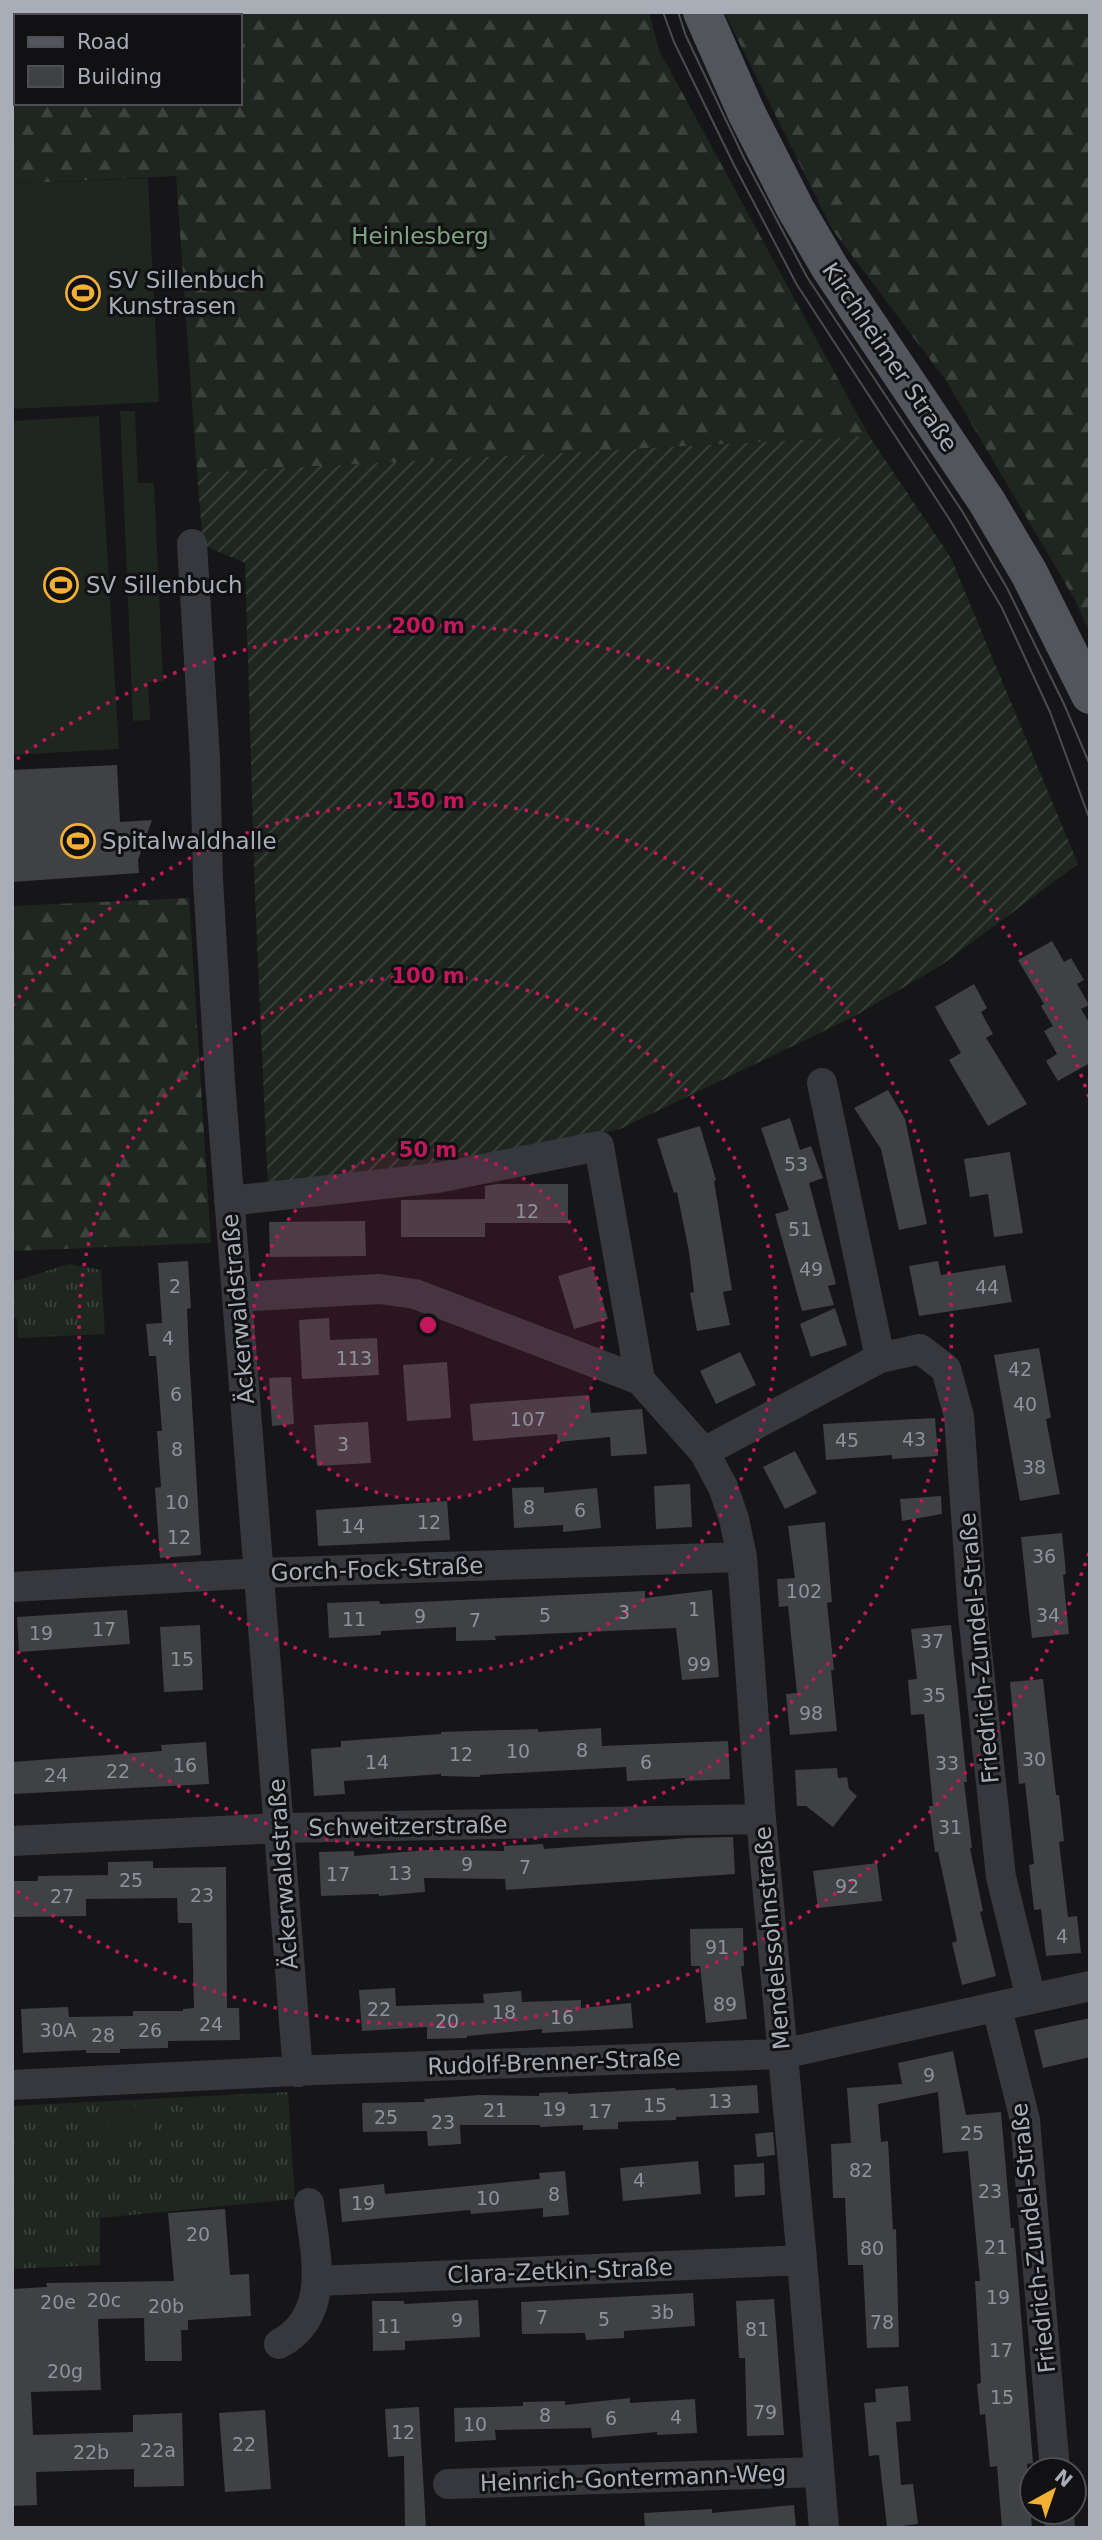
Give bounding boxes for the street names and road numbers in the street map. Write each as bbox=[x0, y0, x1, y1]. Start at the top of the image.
street label: Kirchheimer Straße bbox=[817, 258, 963, 456]
street label: Äckerwaldstraße bbox=[216, 1213, 259, 1405]
street label: Friedrich-Zundel-Straße bbox=[954, 1512, 1004, 1784]
street label: Gorch-Fock-Straße bbox=[270, 1552, 484, 1586]
street label: Äckerwaldstraße bbox=[262, 1778, 303, 1970]
street label: Schweitzerstraße bbox=[308, 1811, 508, 1841]
street label: Mendelssohnstraße bbox=[749, 1825, 795, 2051]
street label: Rudolf-Brenner-Straße bbox=[427, 2045, 681, 2079]
street label: Friedrich-Zundel-Straße bbox=[1006, 2102, 1060, 2374]
street label: Clara-Zetkin-Straße bbox=[447, 2254, 673, 2288]
street label: Heinrich-Gontermann-Weg bbox=[479, 2460, 787, 2496]

